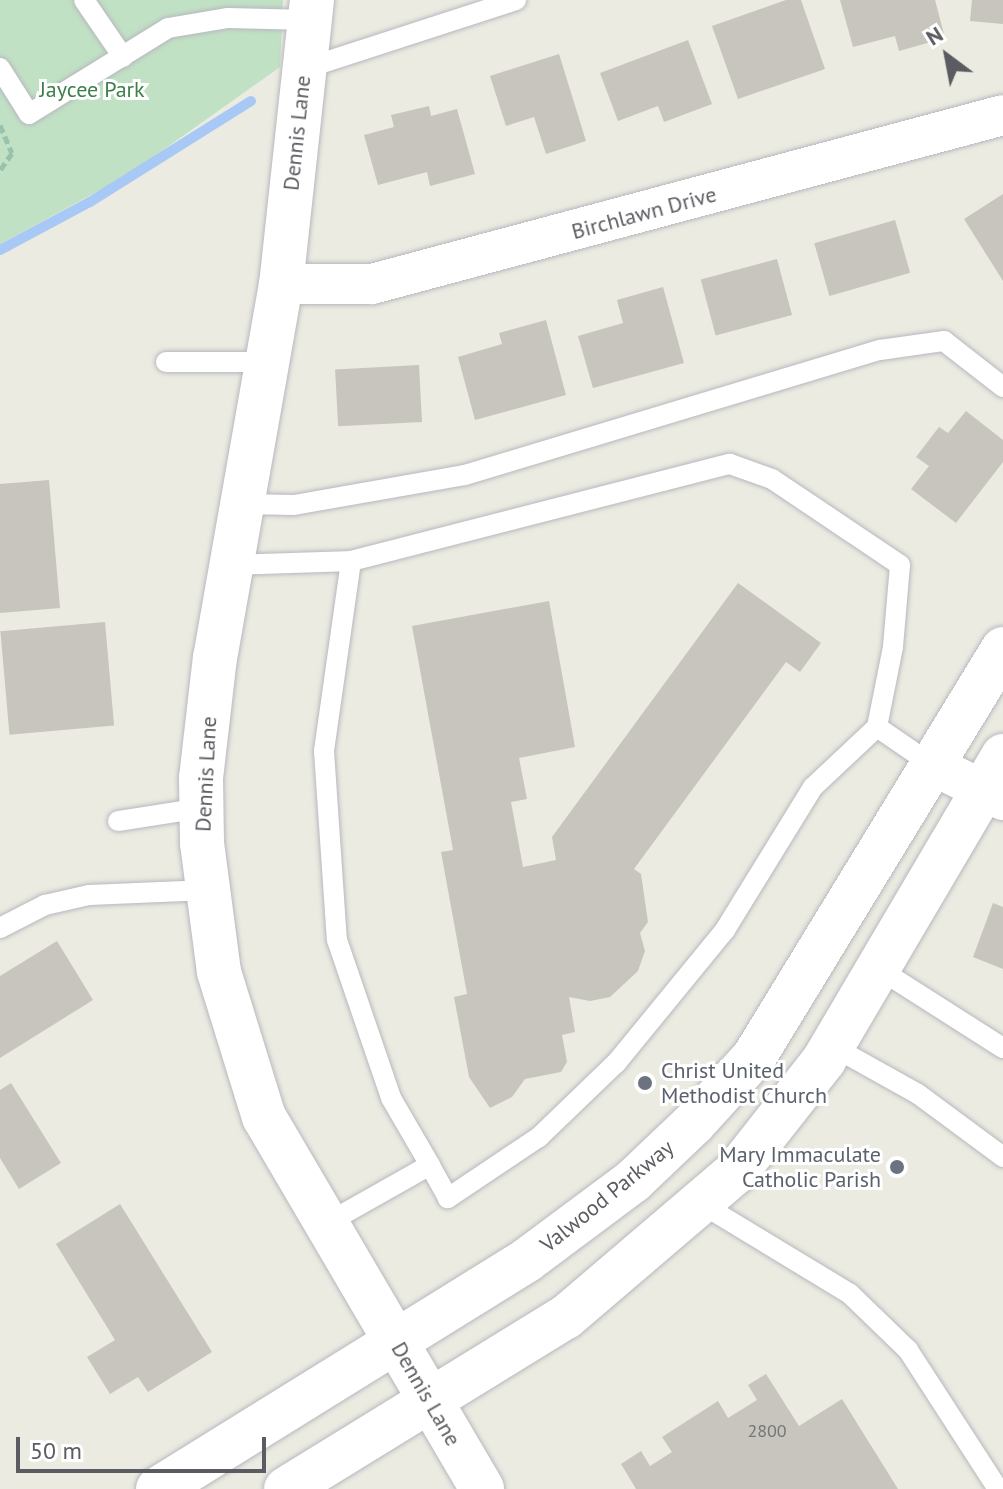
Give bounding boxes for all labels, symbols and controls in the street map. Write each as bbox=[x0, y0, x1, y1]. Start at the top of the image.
north arrow bbox=[907, 16, 987, 96]
text: N bbox=[921, 20, 948, 51]
street label: Dennis Lane bbox=[278, 74, 316, 192]
park label: Jaycee Park bbox=[39, 77, 145, 103]
street label: Birchlawn Drive bbox=[569, 181, 719, 245]
street label: Dennis Lane bbox=[190, 716, 222, 832]
place label: Christ United Methodist Church bbox=[661, 1057, 827, 1108]
marker: Christ United Methodist Church bbox=[636, 1074, 654, 1092]
street label: Valwood Parkway bbox=[535, 1134, 679, 1258]
place label: Mary Immaculate Catholic Parish bbox=[719, 1141, 881, 1192]
marker: Mary Immaculate Catholic Parish bbox=[888, 1158, 906, 1176]
street label: Dennis Lane bbox=[386, 1337, 466, 1451]
house number: 2800 bbox=[747, 1420, 787, 1442]
scale bar bbox=[20, 1421, 270, 1471]
text: 50 m bbox=[30, 1435, 82, 1466]

